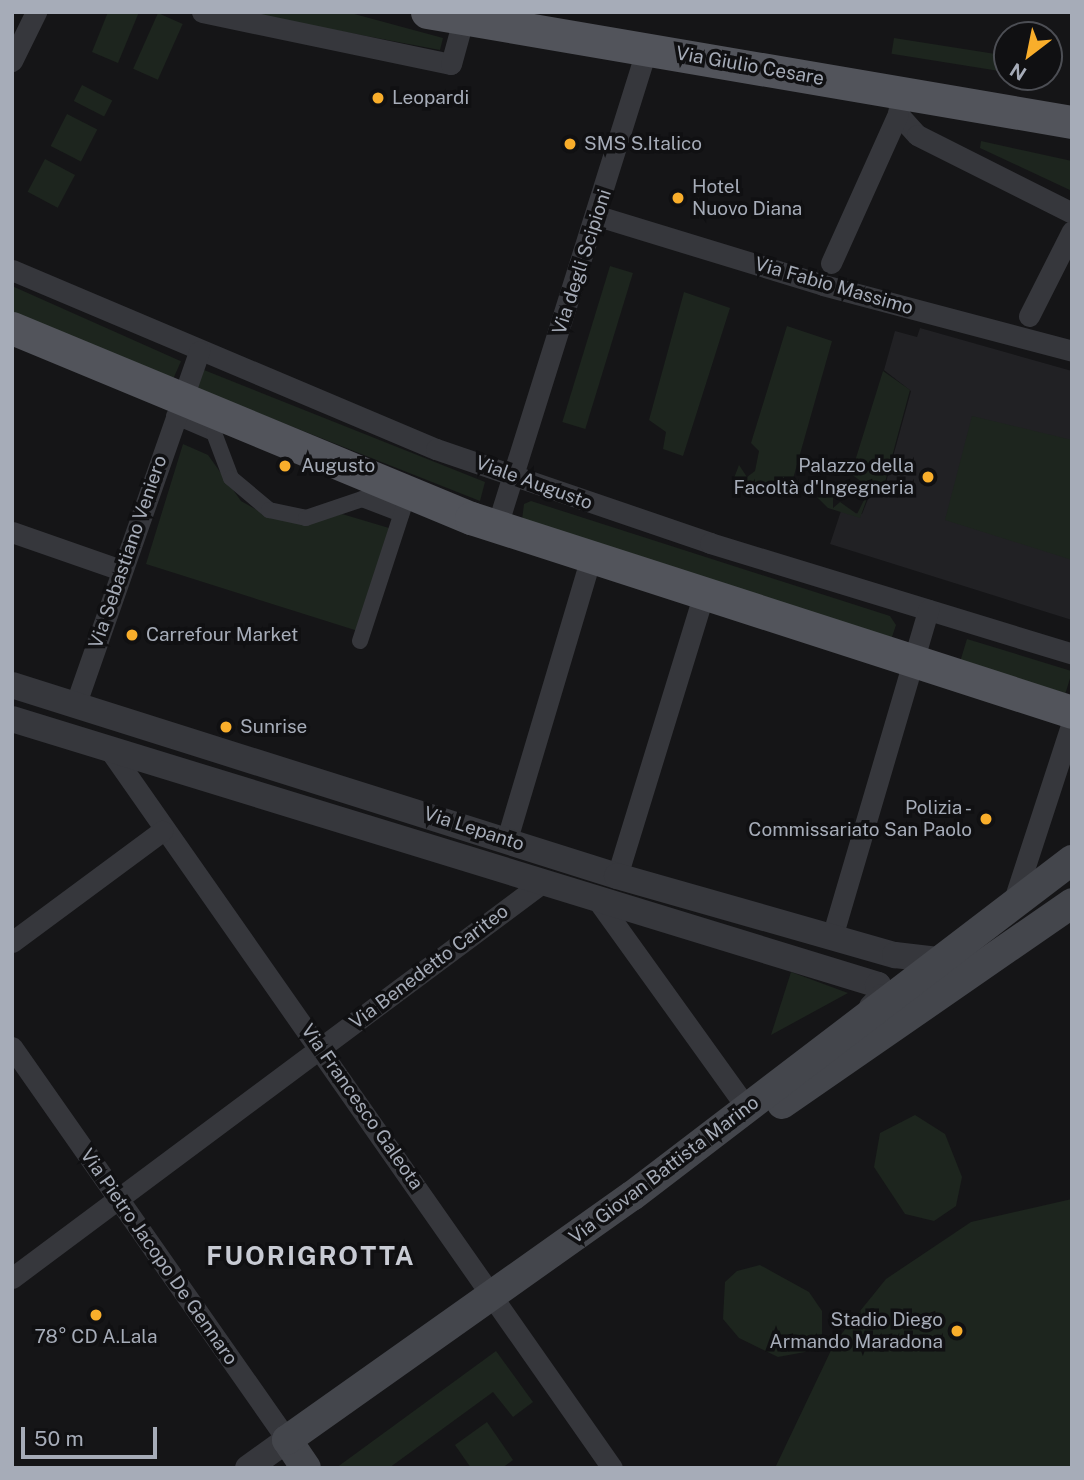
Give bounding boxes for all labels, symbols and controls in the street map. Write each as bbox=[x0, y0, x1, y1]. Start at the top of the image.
north arrow bbox=[993, 21, 1063, 91]
street label: Via Giulio Cesare bbox=[674, 42, 826, 90]
text: N bbox=[1006, 59, 1030, 85]
place label: Leopardi bbox=[392, 87, 469, 109]
marker: Leopardi bbox=[370, 90, 386, 106]
place label: SMS S.Italico bbox=[584, 133, 702, 155]
marker: SMS S.Italico bbox=[562, 136, 578, 152]
place label: Hotel Nuovo Diana bbox=[692, 176, 802, 220]
street label: Via degli Scipioni bbox=[548, 186, 616, 338]
marker: Hotel Nuovo Diana bbox=[670, 190, 686, 206]
street label: Via Fabio Massimo bbox=[752, 252, 916, 320]
street label: Viale Augusto bbox=[472, 451, 596, 515]
street label: Via Sebastiano Veniero bbox=[84, 452, 172, 652]
place label: Augusto bbox=[301, 455, 375, 477]
place label: Palazzo della Facoltà d'Ingegneria bbox=[733, 455, 914, 499]
marker: Augusto bbox=[275, 456, 295, 476]
marker: Palazzo della Facoltà d'Ingegneria bbox=[920, 469, 936, 485]
place label: Carrefour Market bbox=[146, 624, 298, 646]
marker: Carrefour Market bbox=[124, 627, 140, 643]
place label: Sunrise bbox=[240, 716, 307, 738]
marker: Sunrise bbox=[218, 719, 234, 735]
place label: Polizia - Commissariato San Paolo bbox=[748, 797, 972, 841]
street label: Via Lepanto bbox=[421, 802, 527, 856]
marker: Polizia - Commissariato San Paolo bbox=[978, 811, 994, 827]
street label: Via Benedetto Cariteo bbox=[345, 900, 513, 1034]
street label: Via Francesco Galeota bbox=[296, 1020, 428, 1194]
street label: Via Giovan Battista Marino bbox=[565, 1091, 763, 1249]
street label: Via Pietro Jacopo De Gennaro bbox=[75, 1144, 243, 1370]
district label: FUORIGROTTA bbox=[208, 1240, 414, 1272]
marker: 78° CD A.Lala bbox=[88, 1307, 104, 1323]
place label: Stadio Diego Armando Maradona bbox=[769, 1309, 943, 1353]
marker: Stadio Diego Armando Maradona bbox=[949, 1323, 965, 1339]
place label: 78° CD A.Lala bbox=[35, 1326, 157, 1348]
scale bar bbox=[24, 1414, 161, 1458]
text: 50 m bbox=[34, 1426, 84, 1451]

